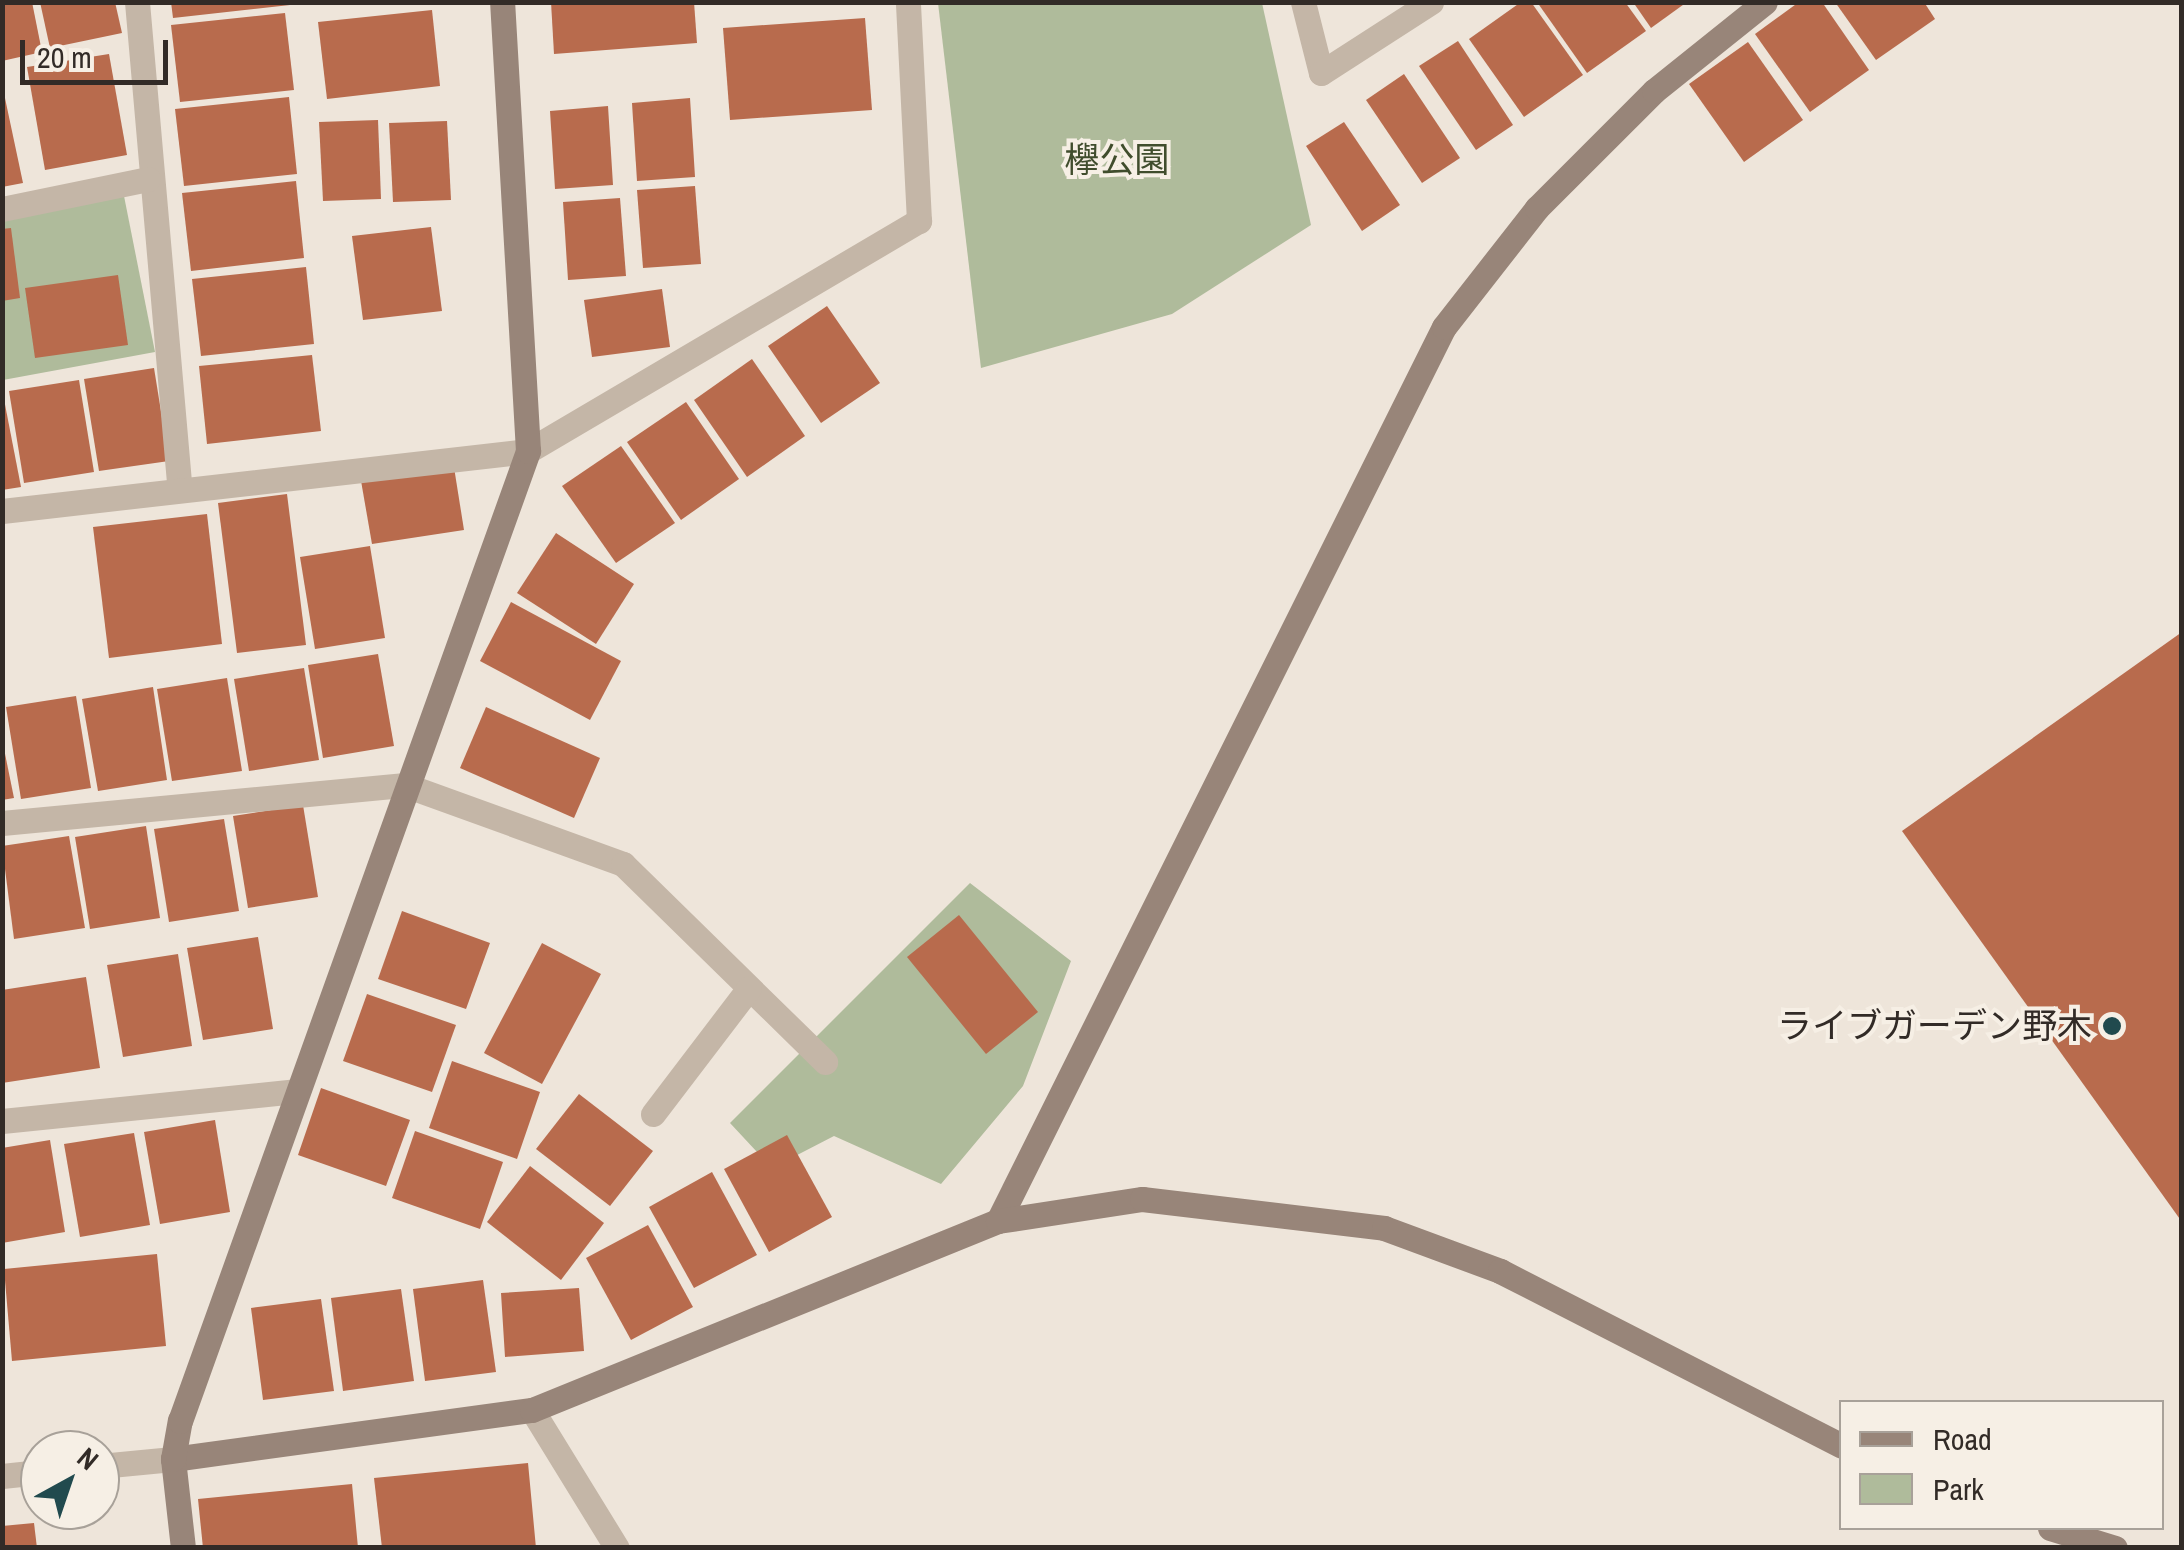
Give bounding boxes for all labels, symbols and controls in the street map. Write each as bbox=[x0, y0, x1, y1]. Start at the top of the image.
scale bar bbox=[25, 20, 172, 82]
text: 20 m bbox=[37, 37, 92, 77]
park label: 欅公園 bbox=[1065, 139, 1169, 181]
place label: ライブガーデン野木 bbox=[1777, 1005, 2092, 1047]
marker: ライブガーデン野木 bbox=[2101, 1015, 2123, 1037]
legend bbox=[1839, 1400, 2164, 1530]
text: Road bbox=[1933, 1419, 1992, 1459]
north arrow bbox=[20, 1430, 120, 1530]
text: N bbox=[69, 1439, 107, 1478]
text: Park bbox=[1933, 1469, 1984, 1509]

